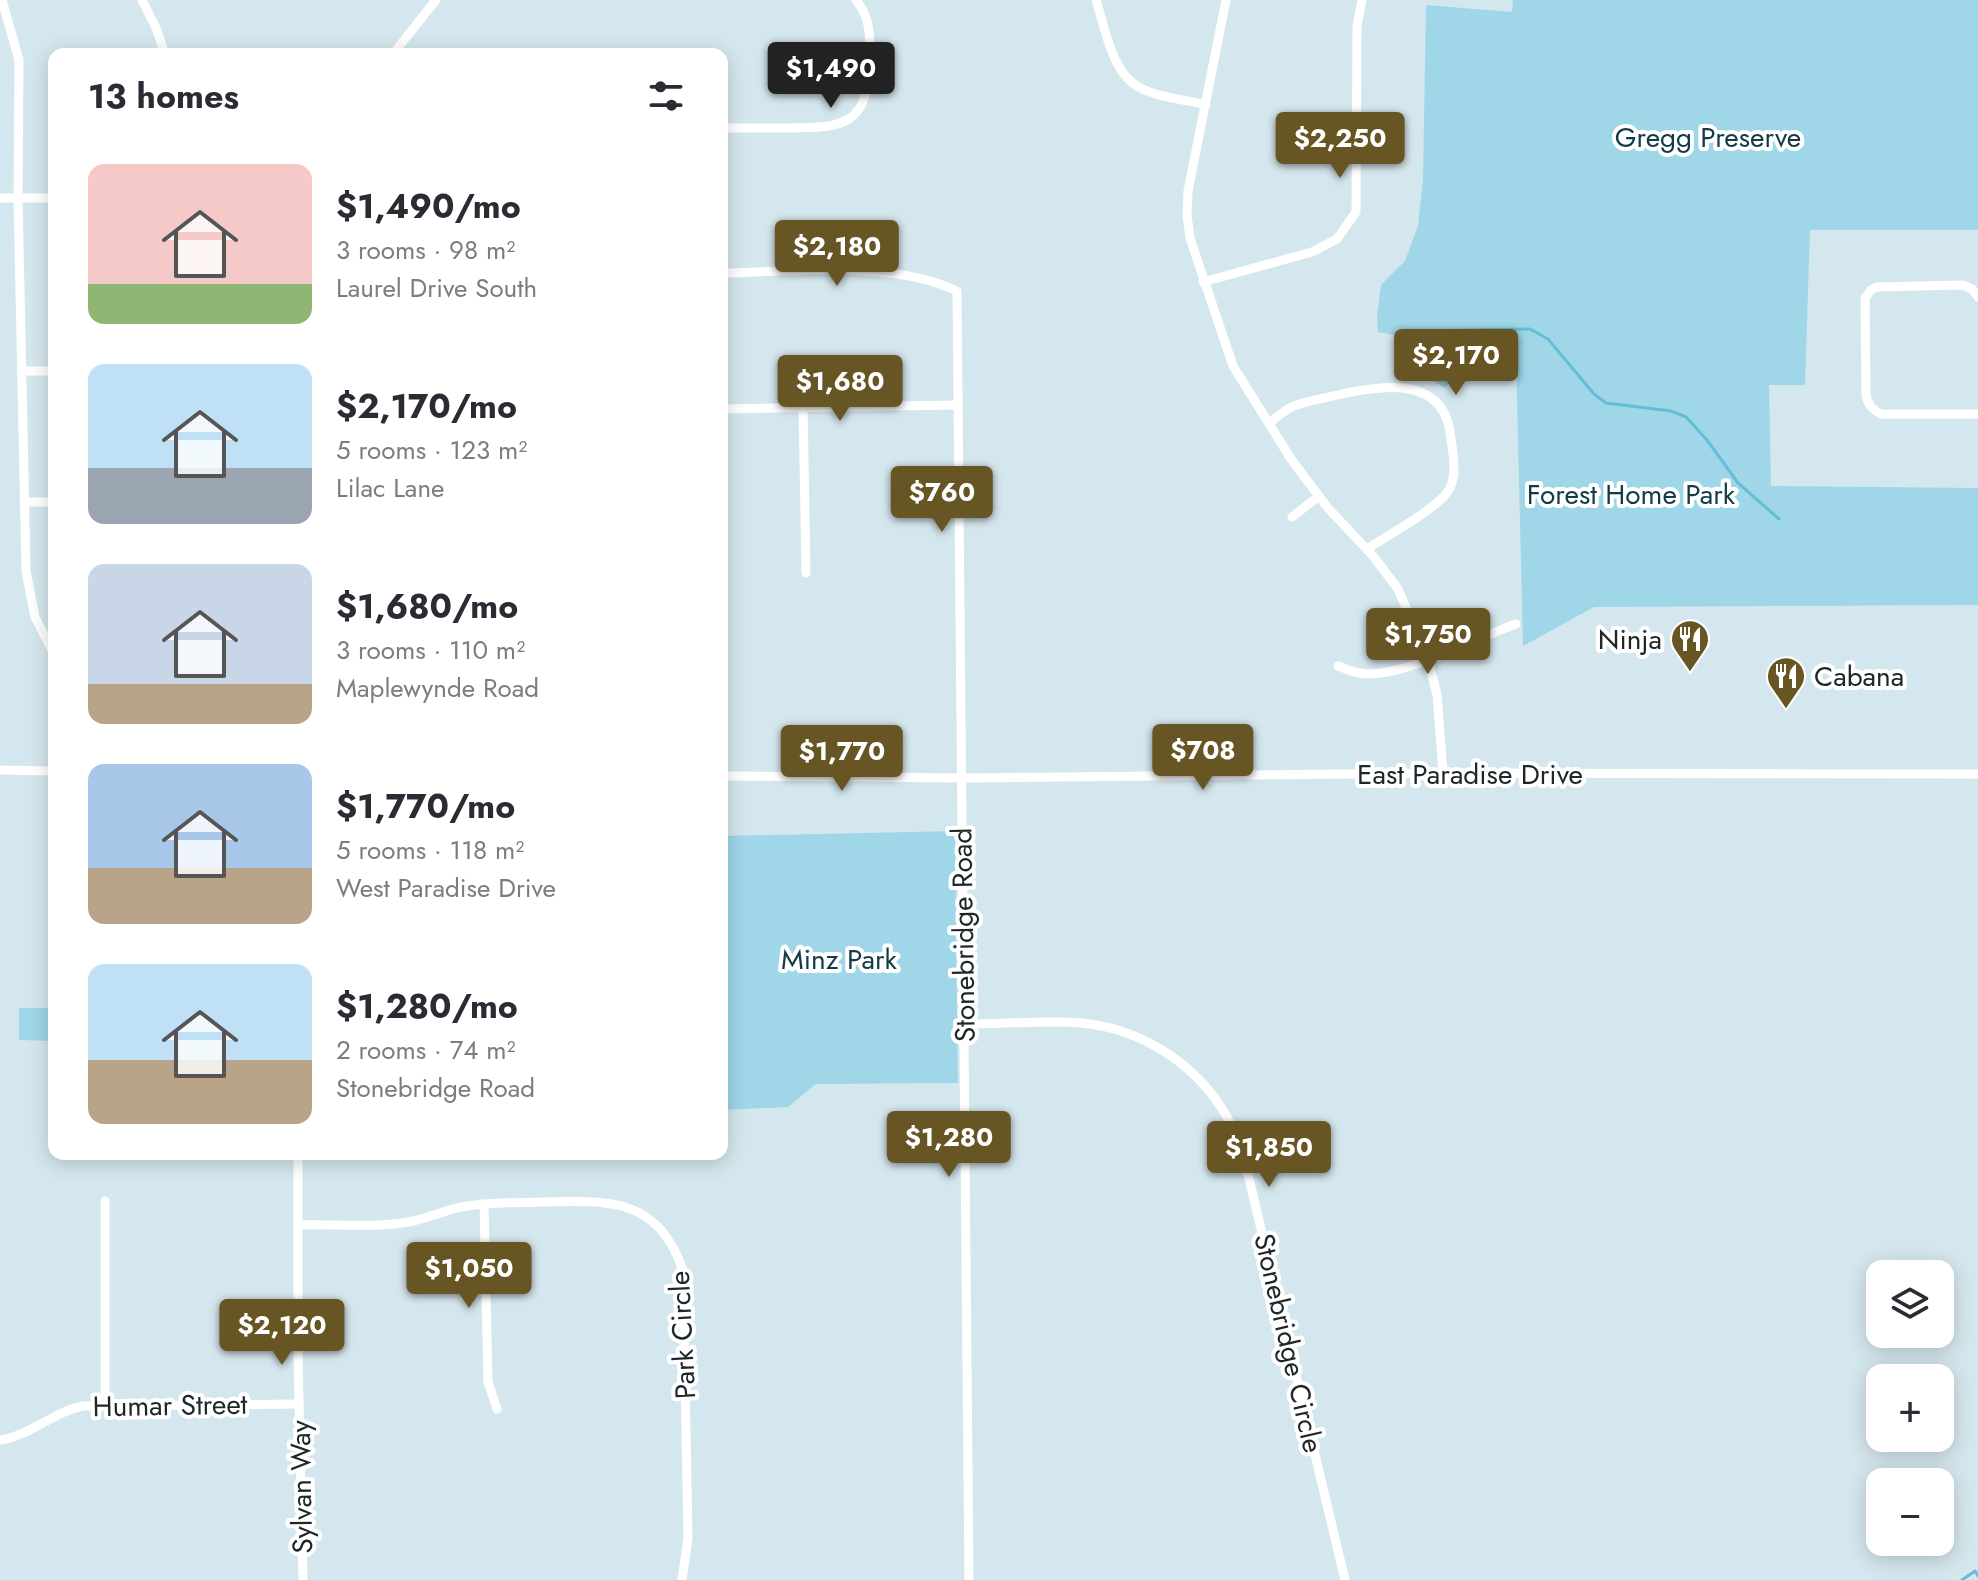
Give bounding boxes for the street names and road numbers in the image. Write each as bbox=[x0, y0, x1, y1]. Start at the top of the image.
street label: East Paradise Drive bbox=[1357, 754, 1583, 795]
street label: Stonebridge Road bbox=[941, 827, 986, 1043]
street label: Stonebridge Circle bbox=[1243, 1229, 1334, 1457]
street label: Park Circle bbox=[659, 1270, 706, 1400]
street label: Humar Street bbox=[92, 1384, 248, 1427]
street label: Sylvan Way bbox=[280, 1419, 323, 1554]

